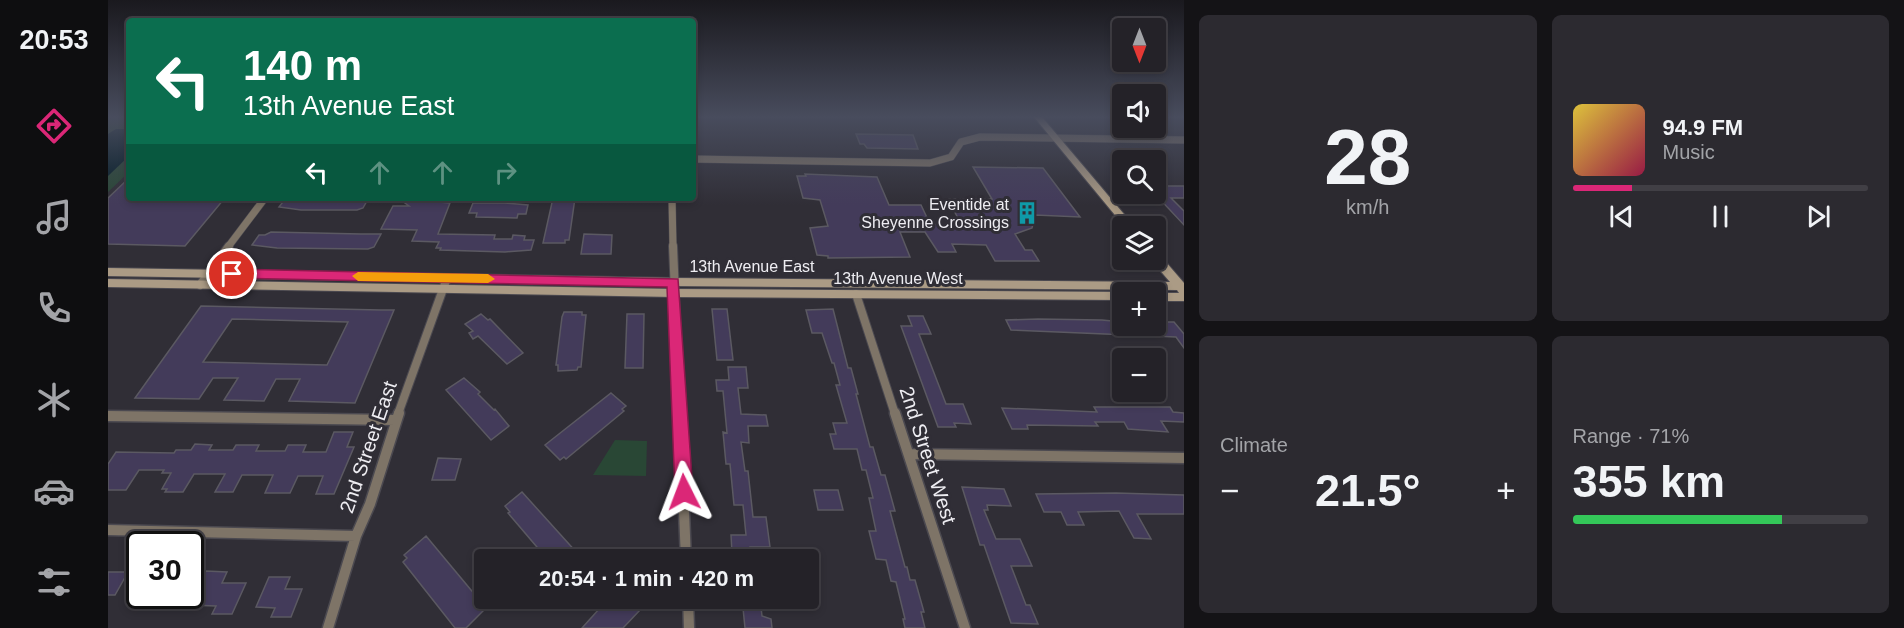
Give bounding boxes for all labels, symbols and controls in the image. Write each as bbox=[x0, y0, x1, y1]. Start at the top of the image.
north arrow bbox=[1112, 18, 1166, 72]
map controls bbox=[1112, 18, 1166, 402]
text: 20:53 bbox=[19, 25, 89, 55]
icon: left bbox=[144, 42, 222, 120]
text: 140 m bbox=[243, 42, 362, 89]
button: sound bbox=[1112, 84, 1166, 138]
text: 13th Avenue East bbox=[243, 91, 454, 121]
icon: directions bbox=[33, 105, 75, 147]
text: 28 bbox=[1324, 113, 1411, 201]
text: 94.9 FM bbox=[1663, 115, 1743, 140]
text: Music bbox=[1663, 141, 1715, 163]
button: search bbox=[1112, 150, 1166, 204]
icon: left bbox=[300, 156, 333, 189]
icon: ahead bbox=[363, 156, 396, 189]
icon: ahead bbox=[426, 156, 459, 189]
icon: right bbox=[489, 156, 522, 189]
icon: music bbox=[33, 196, 75, 238]
place label: Eventide at Sheyenne Crossings bbox=[861, 196, 1010, 231]
text: km/h bbox=[1346, 196, 1389, 218]
building icon: Eventide at Sheyenne Crossings bbox=[1014, 200, 1040, 226]
icon: previous bbox=[1605, 200, 1638, 233]
icon: pause bbox=[1704, 200, 1737, 233]
icon: next bbox=[1802, 200, 1835, 233]
button: layers bbox=[1112, 216, 1166, 270]
pin bbox=[206, 248, 257, 299]
icon: arrive bbox=[215, 257, 248, 290]
street label: 13th Avenue East bbox=[689, 258, 815, 275]
street label: 13th Avenue West bbox=[833, 270, 963, 287]
button: + bbox=[1112, 282, 1166, 336]
icon: phone bbox=[33, 287, 75, 329]
button: − bbox=[1112, 348, 1166, 402]
street label: 2nd Street East bbox=[335, 378, 401, 516]
icon: climate bbox=[33, 379, 75, 421]
street label: 2nd Street West bbox=[895, 384, 961, 527]
text: Range · 71% bbox=[1573, 425, 1689, 447]
text: Climate bbox=[1220, 434, 1288, 456]
text: 355 km bbox=[1573, 456, 1725, 507]
position arrow bbox=[652, 460, 716, 524]
text: 21.5° bbox=[1315, 465, 1421, 516]
icon: car bbox=[33, 470, 75, 512]
text: − bbox=[1220, 472, 1239, 509]
text: + bbox=[1496, 472, 1516, 509]
speed limit sign: 30 bbox=[126, 531, 204, 609]
icon: filters bbox=[33, 561, 75, 603]
text: 20:54 · 1 min · 420 m bbox=[539, 566, 754, 591]

